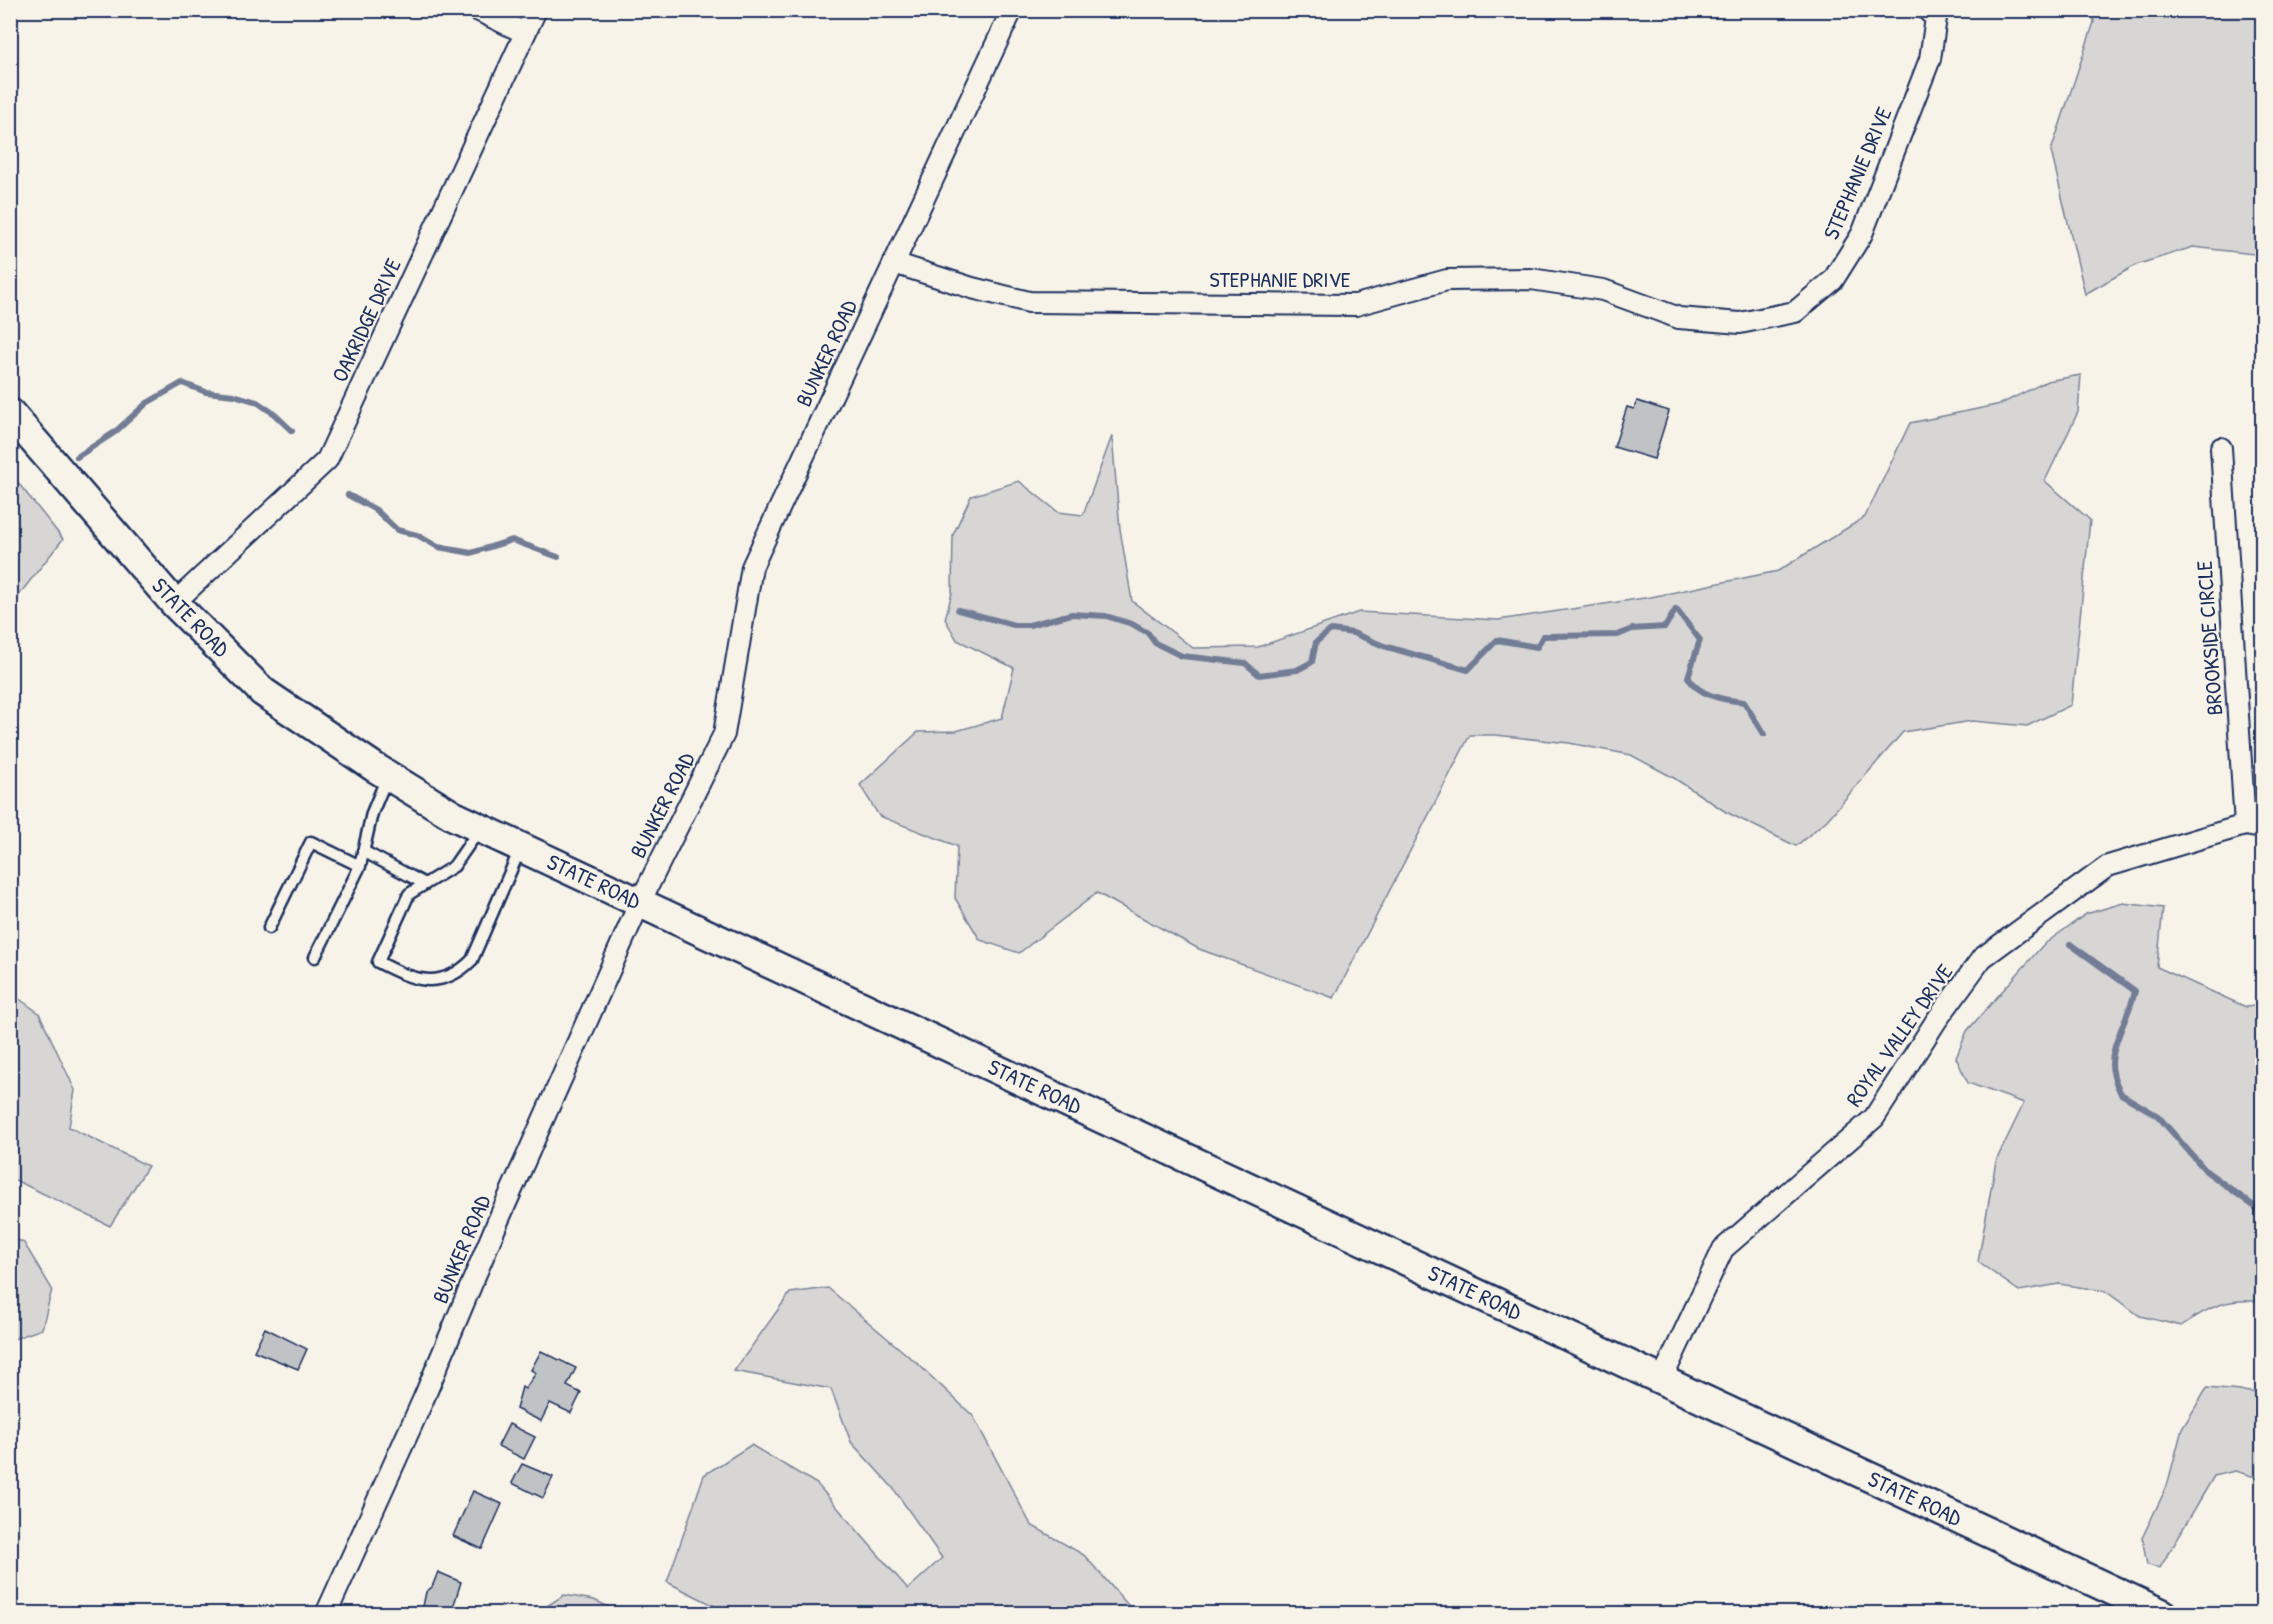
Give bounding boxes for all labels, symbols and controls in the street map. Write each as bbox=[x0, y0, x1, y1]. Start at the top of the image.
street label: STEPHANIE DRIVE bbox=[1816, 102, 1898, 244]
street label: OAKRIDGE DRIVE bbox=[324, 253, 408, 387]
street label: STEPHANIE DRIVE bbox=[1209, 264, 1351, 294]
street label: BUNKER ROAD bbox=[788, 294, 864, 411]
street label: BROOKSIDE CIRCLE bbox=[2189, 559, 2229, 716]
street label: STATE ROAD bbox=[146, 571, 237, 664]
street label: BUNKER ROAD bbox=[623, 747, 702, 863]
street label: STATE ROAD bbox=[543, 846, 646, 916]
street label: ROYAL VALLEY DRIVE bbox=[1839, 958, 1960, 1112]
street label: STATE ROAD bbox=[984, 1051, 1087, 1121]
street label: BUNKER ROAD bbox=[425, 1190, 497, 1308]
street label: STATE ROAD bbox=[1424, 1257, 1527, 1327]
street label: STATE ROAD bbox=[1864, 1463, 1967, 1533]

